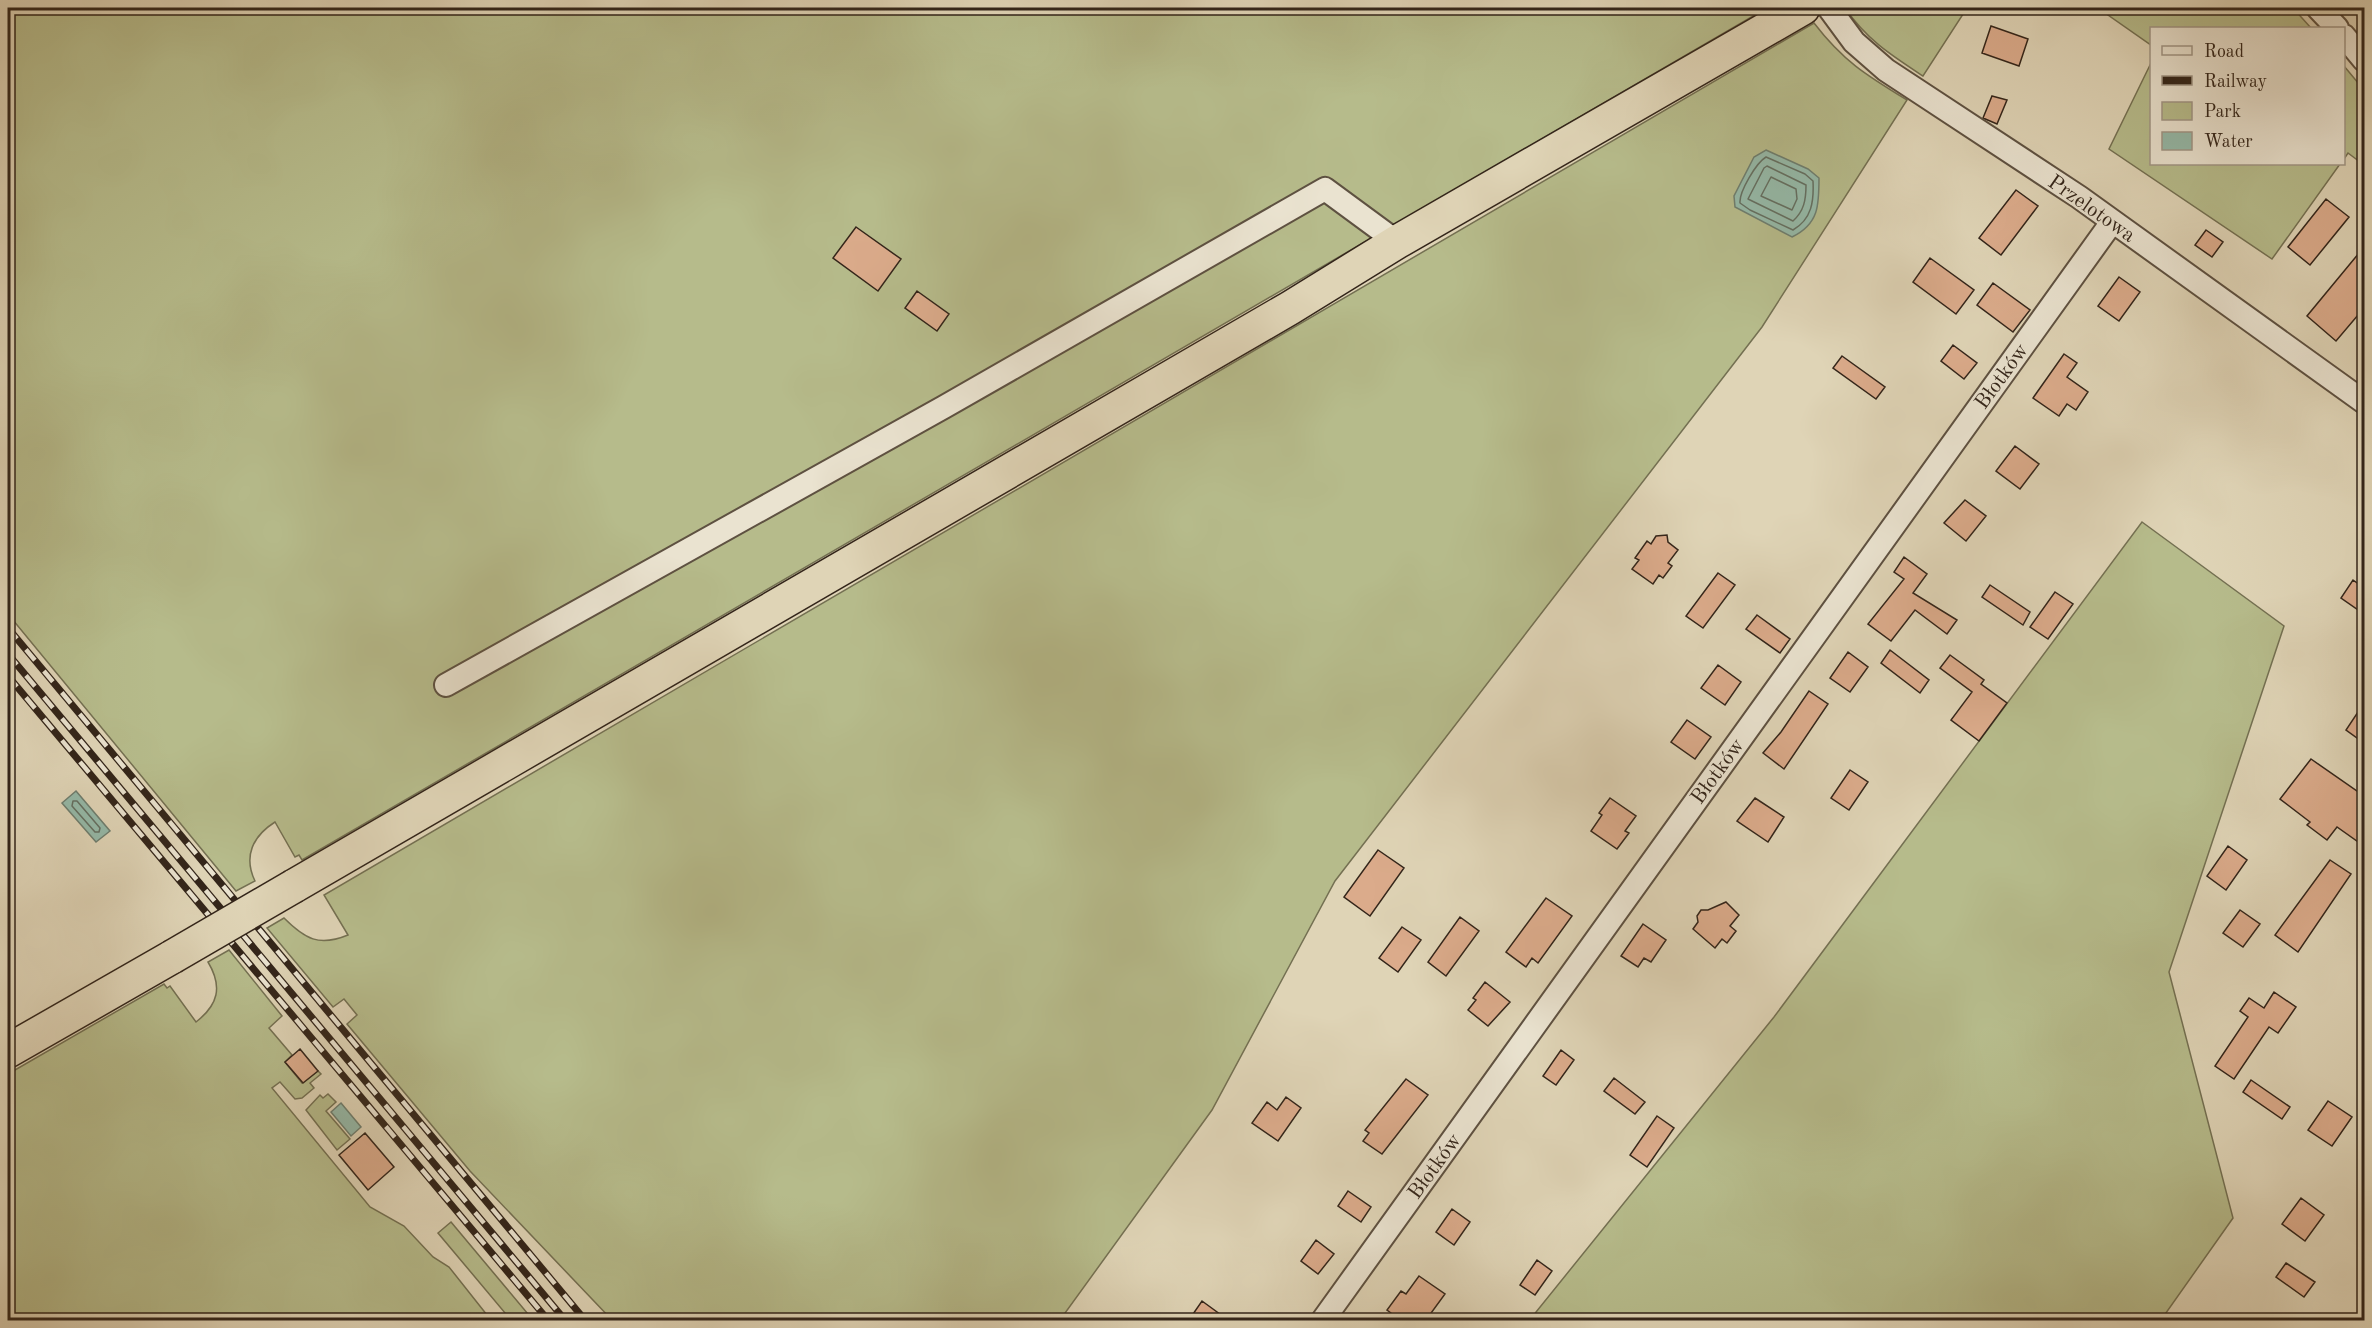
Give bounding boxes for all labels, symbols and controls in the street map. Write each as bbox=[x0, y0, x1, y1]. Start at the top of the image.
legend bbox=[2150, 27, 2345, 165]
text: Road bbox=[2204, 43, 2244, 61]
text: Railway bbox=[2204, 73, 2267, 91]
text: Park bbox=[2204, 103, 2241, 121]
text: Water bbox=[2204, 133, 2253, 151]
street label: Przelotowa bbox=[2044, 172, 2139, 247]
street label: Błotków bbox=[1972, 340, 2033, 414]
street label: Błotków bbox=[1688, 735, 1749, 809]
street label: Błotków bbox=[1405, 1130, 1466, 1204]

